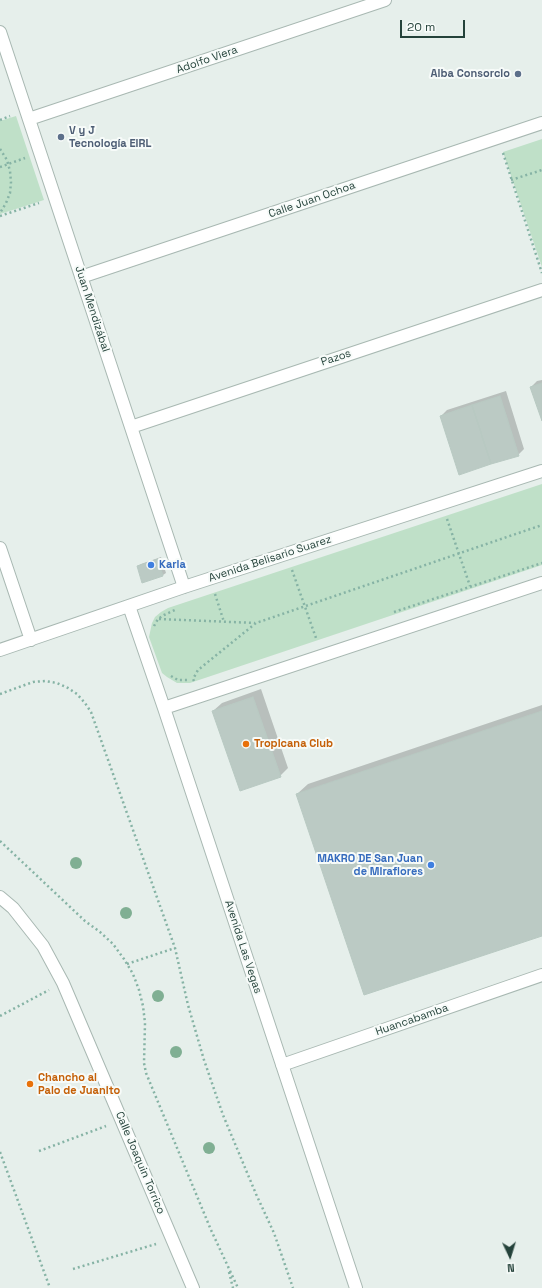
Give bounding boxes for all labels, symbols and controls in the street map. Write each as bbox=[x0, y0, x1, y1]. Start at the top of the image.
scale bar bbox=[402, 12, 467, 38]
text: 20 m bbox=[407, 19, 435, 35]
street label: Adolfo Viera bbox=[175, 43, 239, 77]
place label: Alba Consorcio bbox=[431, 67, 510, 81]
marker: Alba Consorcio bbox=[513, 69, 523, 79]
place label: V y J Tecnología EIRL bbox=[69, 124, 151, 150]
marker: V y J Tecnología EIRL bbox=[56, 132, 66, 142]
street label: Calle Juan Ochoa bbox=[267, 179, 357, 221]
street label: Juan Mendizábal bbox=[72, 264, 112, 354]
street label: Pazos bbox=[319, 347, 353, 369]
street label: Avenida Belisario Suarez bbox=[207, 533, 333, 585]
place label: Karla bbox=[159, 558, 186, 572]
marker: Karla bbox=[146, 560, 156, 570]
place label: Tropicana Club bbox=[254, 737, 333, 751]
marker: Tropicana Club bbox=[241, 739, 251, 749]
place label: MAKRO DE San Juan de Miraflores bbox=[317, 852, 423, 878]
marker: MAKRO DE San Juan de Miraflores bbox=[426, 860, 436, 870]
street label: Avenida Las Vegas bbox=[222, 899, 264, 995]
street label: Huancabamba bbox=[374, 1001, 450, 1039]
place label: Chancho al Palo de Juanito bbox=[38, 1071, 120, 1097]
marker: Chancho al Palo de Juanito bbox=[25, 1079, 35, 1089]
street label: Calle Joaquin Torrico bbox=[112, 1110, 168, 1216]
north arrow bbox=[490, 1236, 530, 1276]
text: N bbox=[507, 1261, 515, 1275]

